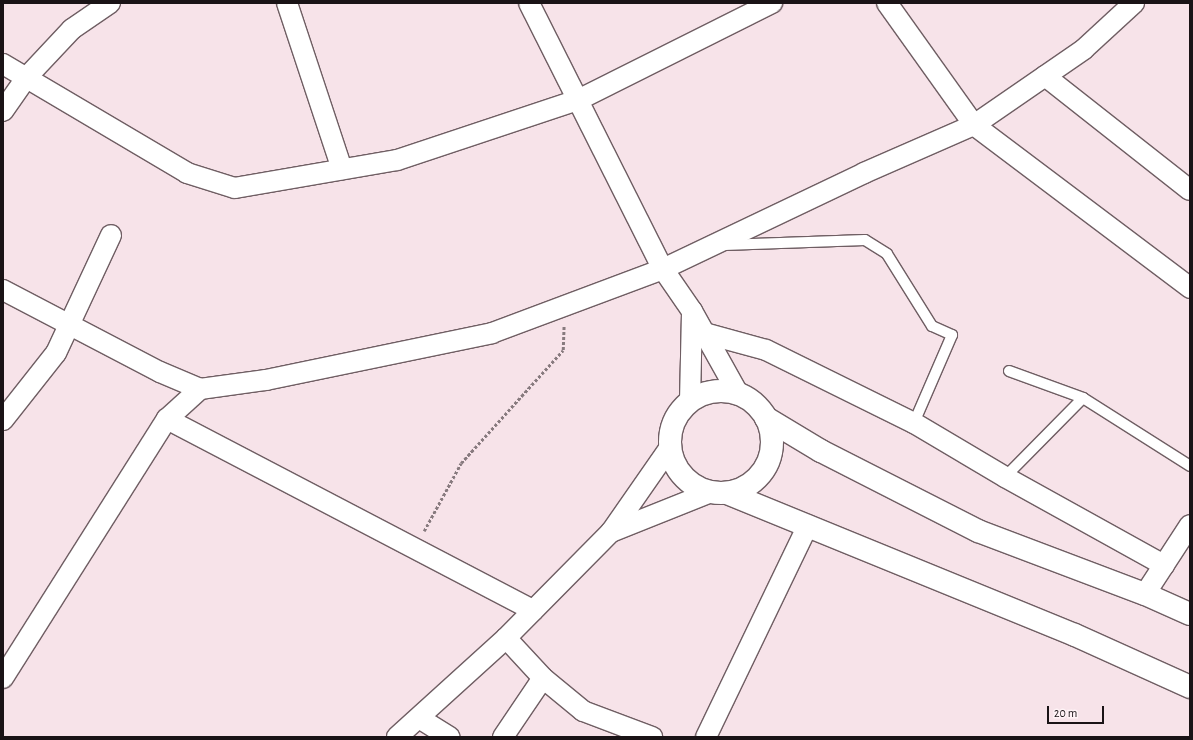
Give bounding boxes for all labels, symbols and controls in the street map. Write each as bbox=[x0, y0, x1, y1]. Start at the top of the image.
scale bar bbox=[1049, 698, 1106, 724]
text: 20 m bbox=[1054, 707, 1077, 719]

